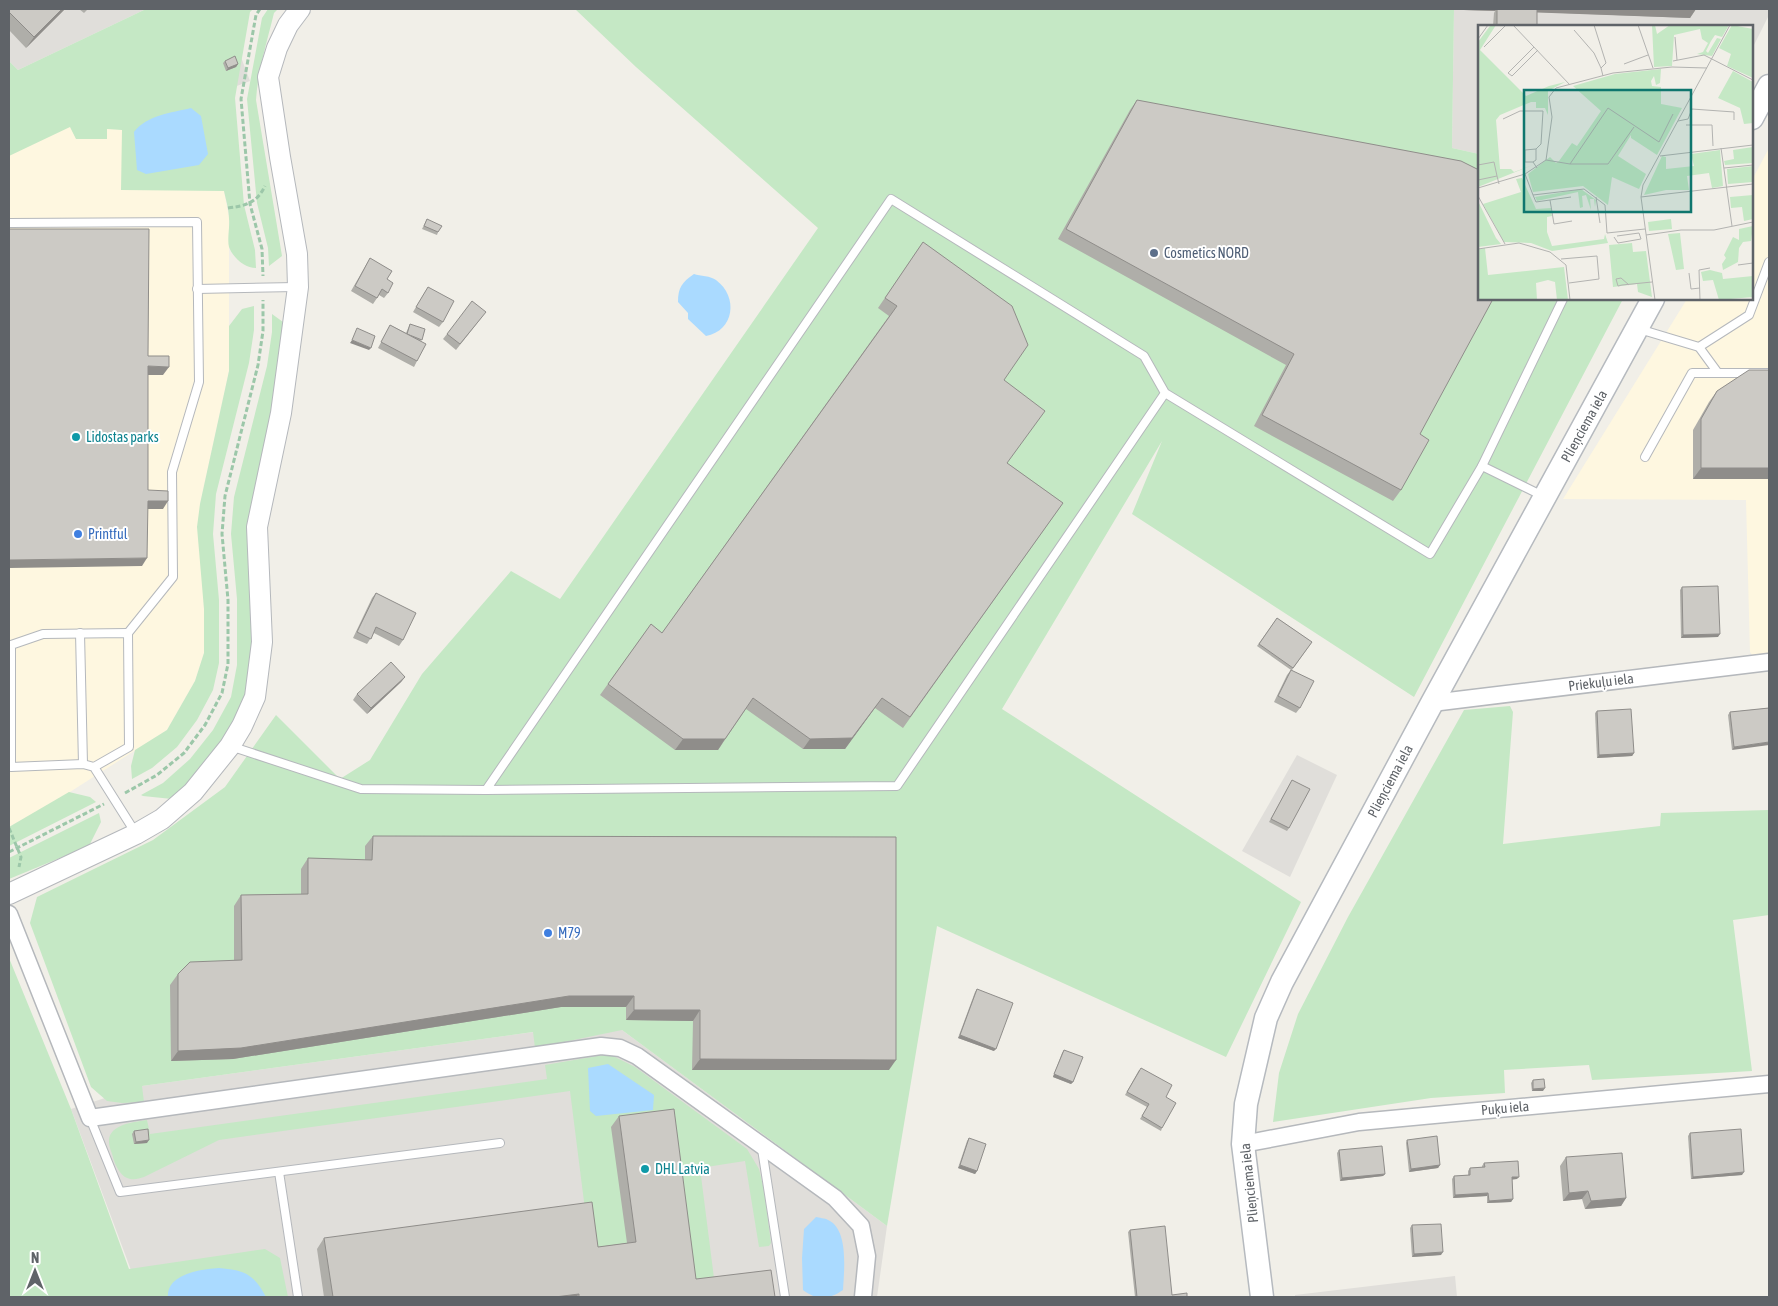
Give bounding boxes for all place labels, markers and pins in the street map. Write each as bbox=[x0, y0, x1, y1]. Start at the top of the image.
place label: Cosmetics NORD bbox=[1164, 245, 1249, 261]
marker: Cosmetics NORD bbox=[1148, 247, 1160, 259]
place label: Lidostas parks bbox=[86, 429, 159, 445]
marker: Lidostas parks bbox=[70, 431, 82, 443]
place label: Printful bbox=[88, 526, 128, 542]
marker: Printful bbox=[72, 528, 84, 540]
place label: M79 bbox=[558, 925, 581, 941]
marker: M79 bbox=[542, 927, 554, 939]
place label: DHL Latvia bbox=[655, 1161, 710, 1177]
marker: DHL Latvia bbox=[639, 1163, 651, 1175]

